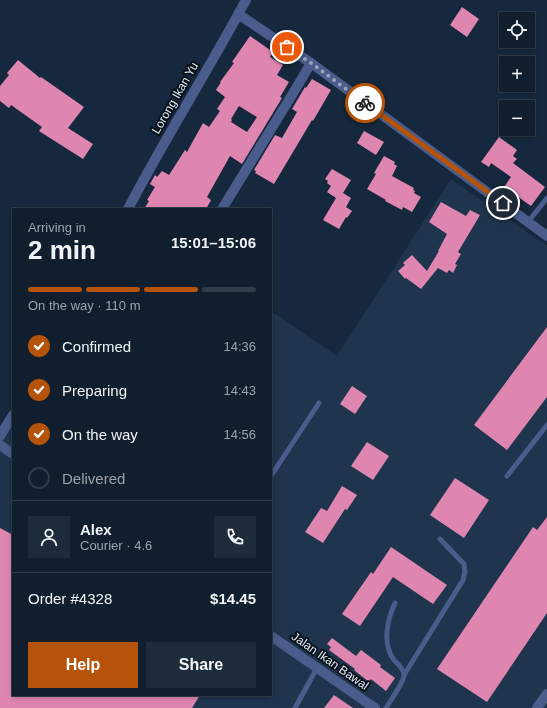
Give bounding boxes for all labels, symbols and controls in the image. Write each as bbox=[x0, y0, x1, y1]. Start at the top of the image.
map controls bbox=[499, 12, 535, 136]
button: locate bbox=[499, 12, 535, 48]
pin bbox=[270, 30, 304, 64]
icon: bag bbox=[276, 36, 298, 58]
button: + bbox=[499, 56, 535, 92]
street label: Lorong Ikan Yu bbox=[149, 60, 201, 136]
courier bbox=[345, 83, 385, 123]
icon: bike bbox=[354, 92, 376, 114]
button: − bbox=[499, 100, 535, 136]
pin bbox=[486, 186, 520, 220]
icon: home bbox=[492, 192, 514, 214]
text: Arriving in bbox=[28, 220, 86, 235]
text: 15:01–15:06 bbox=[171, 234, 256, 251]
text: 2 min bbox=[28, 235, 96, 265]
text: On the way · 110 m bbox=[28, 298, 140, 313]
icon: check bbox=[28, 335, 50, 357]
text: Confirmed bbox=[62, 338, 131, 355]
text: 14:36 bbox=[223, 339, 256, 354]
icon: check bbox=[28, 379, 50, 401]
text: Preparing bbox=[62, 382, 127, 399]
text: 14:43 bbox=[223, 383, 256, 398]
icon: check bbox=[28, 423, 50, 445]
text: On the way bbox=[62, 426, 138, 443]
text: 14:56 bbox=[223, 427, 256, 442]
text: Delivered bbox=[62, 470, 125, 487]
button: person bbox=[28, 516, 70, 558]
button: phone bbox=[214, 516, 256, 558]
text: Alex bbox=[80, 521, 112, 538]
text: Courier · 4.6 bbox=[80, 538, 152, 553]
text: Order #4328 bbox=[28, 590, 112, 607]
text: $14.45 bbox=[210, 590, 256, 607]
street label: Jalan Ikan Bawal bbox=[289, 629, 371, 693]
button: Help bbox=[28, 642, 138, 688]
button: Share bbox=[146, 642, 256, 688]

